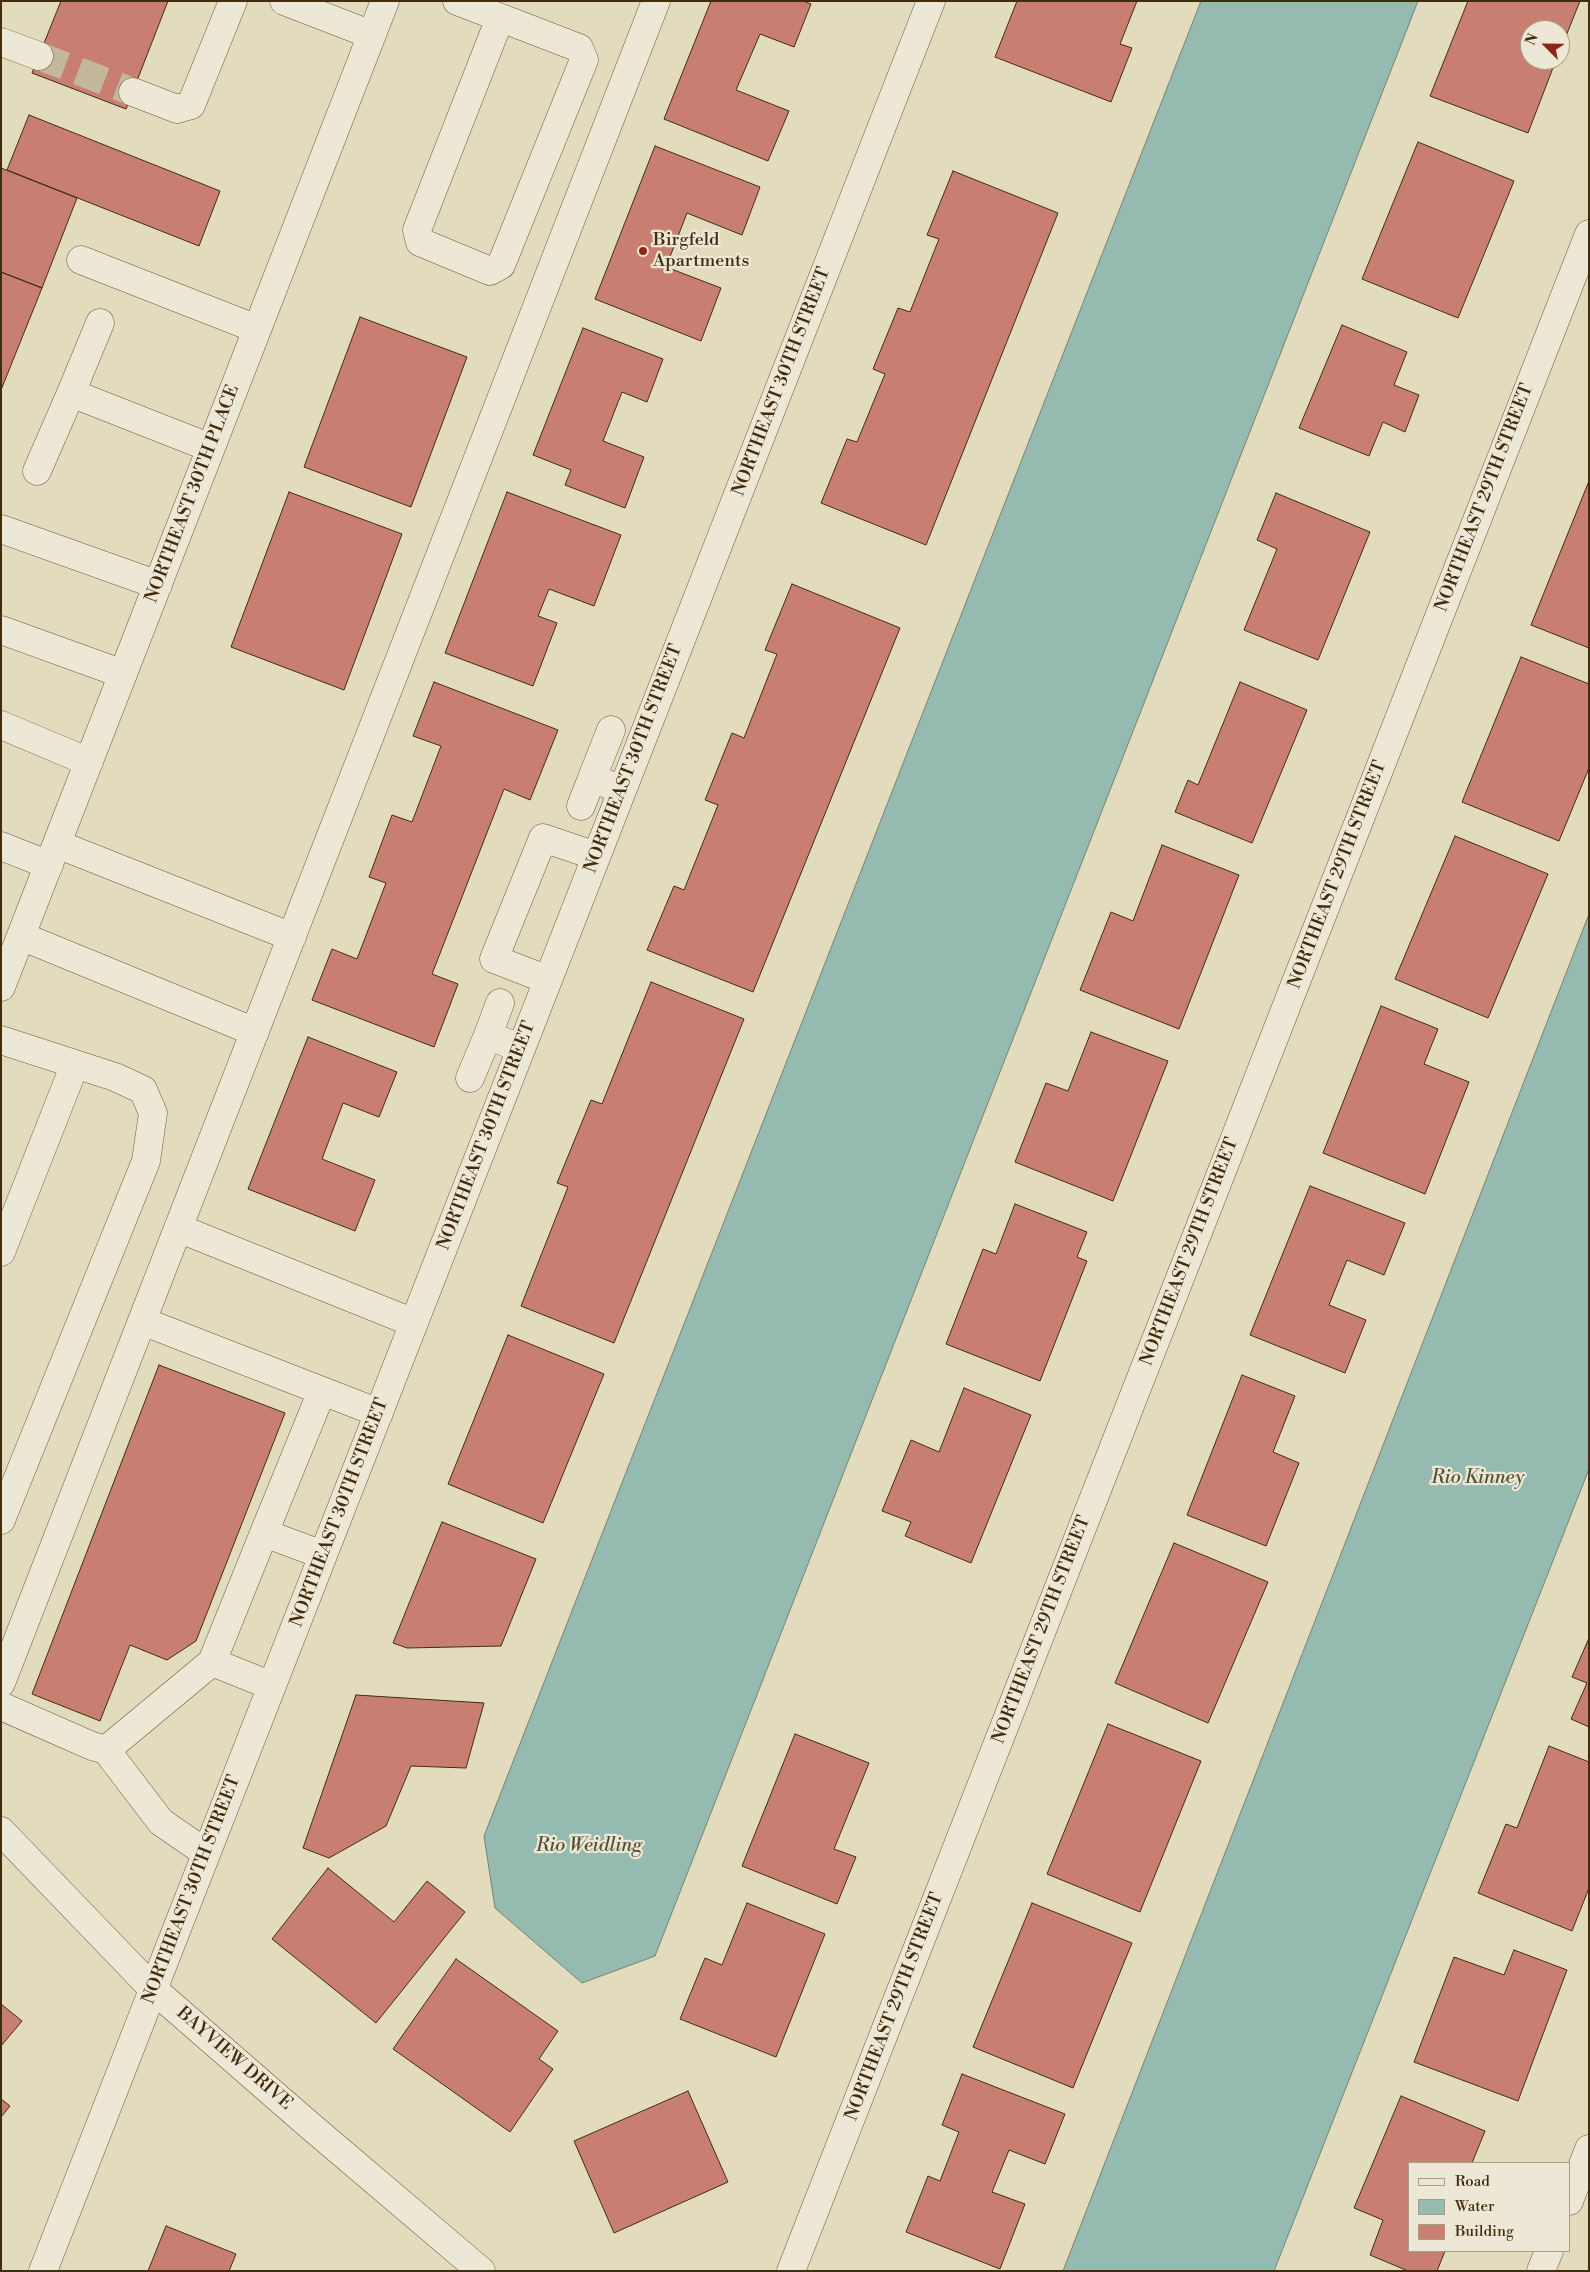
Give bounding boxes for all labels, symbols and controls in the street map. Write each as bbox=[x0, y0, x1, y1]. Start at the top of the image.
north arrow bbox=[1520, 20, 1570, 70]
text: N bbox=[1522, 31, 1543, 48]
place label: Birgfeld Apartments bbox=[653, 230, 749, 272]
marker: Birgfeld Apartments bbox=[637, 245, 649, 257]
street label: NORTHEAST 30TH STREET bbox=[728, 265, 836, 499]
street label: NORTHEAST 29TH STREET bbox=[1431, 381, 1539, 615]
street label: NORTHEAST 30TH PLACE bbox=[141, 382, 245, 606]
street label: NORTHEAST 30TH STREET bbox=[580, 642, 688, 876]
street label: NORTHEAST 29TH STREET bbox=[1284, 758, 1392, 992]
street label: NORTHEAST 30TH STREET bbox=[433, 1019, 541, 1253]
street label: NORTHEAST 29TH STREET bbox=[1136, 1135, 1244, 1369]
street label: NORTHEAST 30TH STREET bbox=[286, 1396, 394, 1630]
water label: Rio Kinney bbox=[1431, 1467, 1525, 1489]
street label: NORTHEAST 29TH STREET bbox=[988, 1513, 1096, 1747]
street label: NORTHEAST 30TH STREET bbox=[138, 1773, 246, 2007]
water label: Rio Weidling bbox=[536, 1835, 642, 1857]
street label: NORTHEAST 29TH STREET bbox=[841, 1890, 949, 2124]
street label: BAYVIEW DRIVE bbox=[172, 2003, 296, 2115]
legend bbox=[1408, 2162, 1570, 2252]
text: Road bbox=[1455, 2172, 1490, 2191]
text: Water bbox=[1455, 2197, 1494, 2216]
text: Building bbox=[1455, 2222, 1514, 2241]

